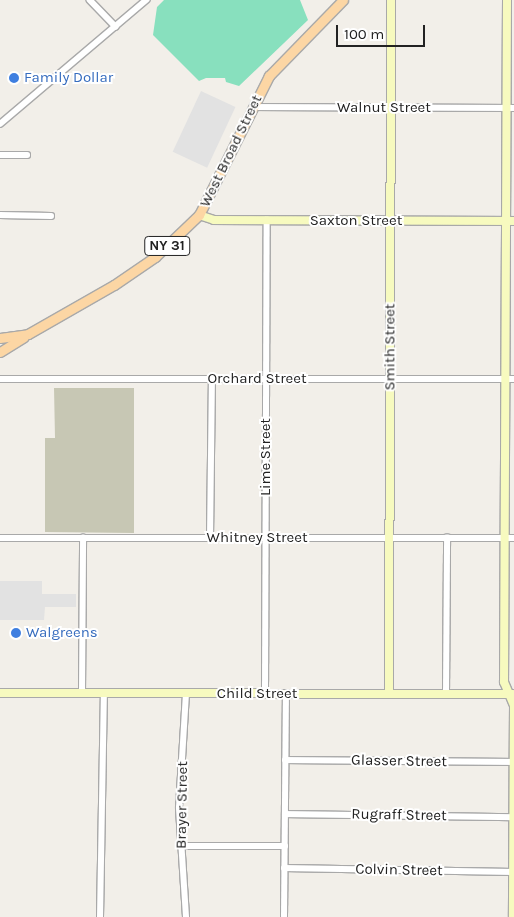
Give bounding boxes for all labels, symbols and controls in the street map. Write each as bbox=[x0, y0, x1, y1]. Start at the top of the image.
scale bar bbox=[339, 15, 428, 47]
text: 100 m bbox=[344, 25, 384, 43]
place label: Family Dollar bbox=[24, 69, 113, 87]
marker: Family Dollar bbox=[8, 72, 20, 84]
street label: West Broad Street bbox=[196, 92, 266, 210]
street label: Walnut Street bbox=[337, 99, 431, 117]
street label: Saxton Street bbox=[310, 212, 402, 230]
road number: NY 31 bbox=[143, 235, 191, 258]
street label: Smith Street bbox=[381, 304, 399, 390]
street label: Orchard Street bbox=[207, 370, 307, 388]
street label: Lime Street bbox=[257, 418, 275, 496]
street label: Whitney Street bbox=[206, 529, 308, 547]
place label: Walgreens bbox=[26, 624, 98, 642]
marker: Walgreens bbox=[10, 627, 22, 639]
street label: Child Street bbox=[217, 685, 297, 703]
street label: Glasser Street bbox=[351, 751, 447, 771]
street label: Brayer Street bbox=[172, 761, 192, 849]
street label: Rugraff Street bbox=[351, 805, 447, 825]
street label: Colvin Street bbox=[355, 860, 443, 880]

